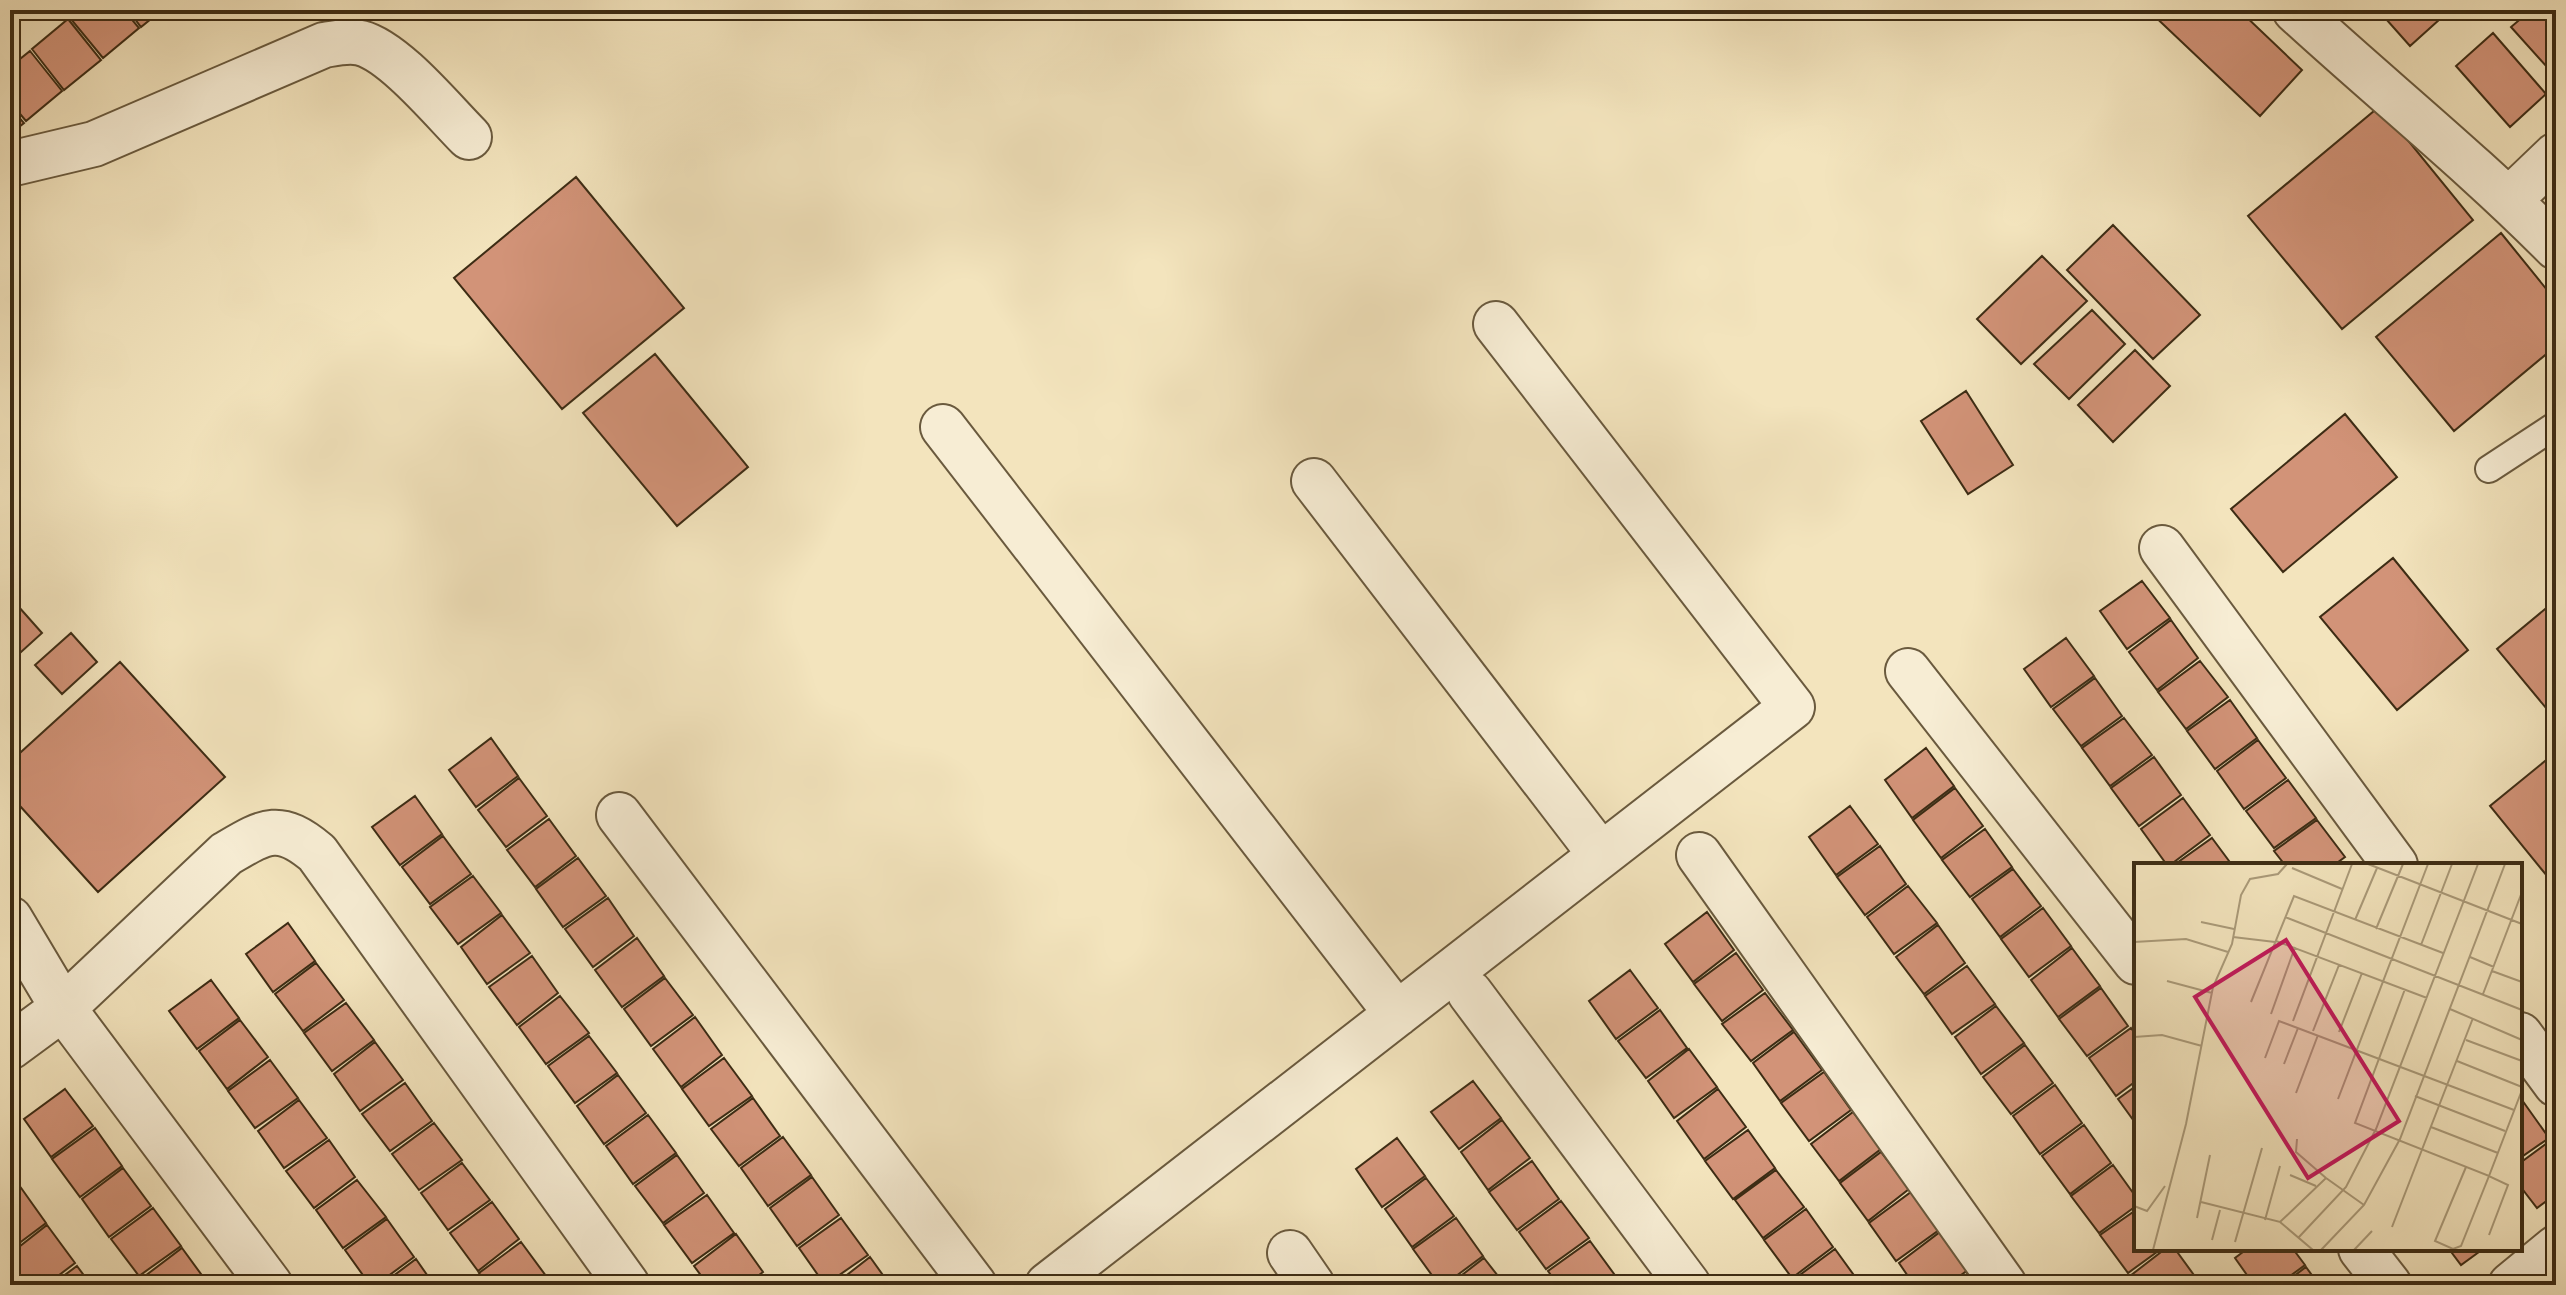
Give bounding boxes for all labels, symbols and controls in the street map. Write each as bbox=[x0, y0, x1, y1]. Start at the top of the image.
inset map bbox=[2134, 863, 2522, 1251]

